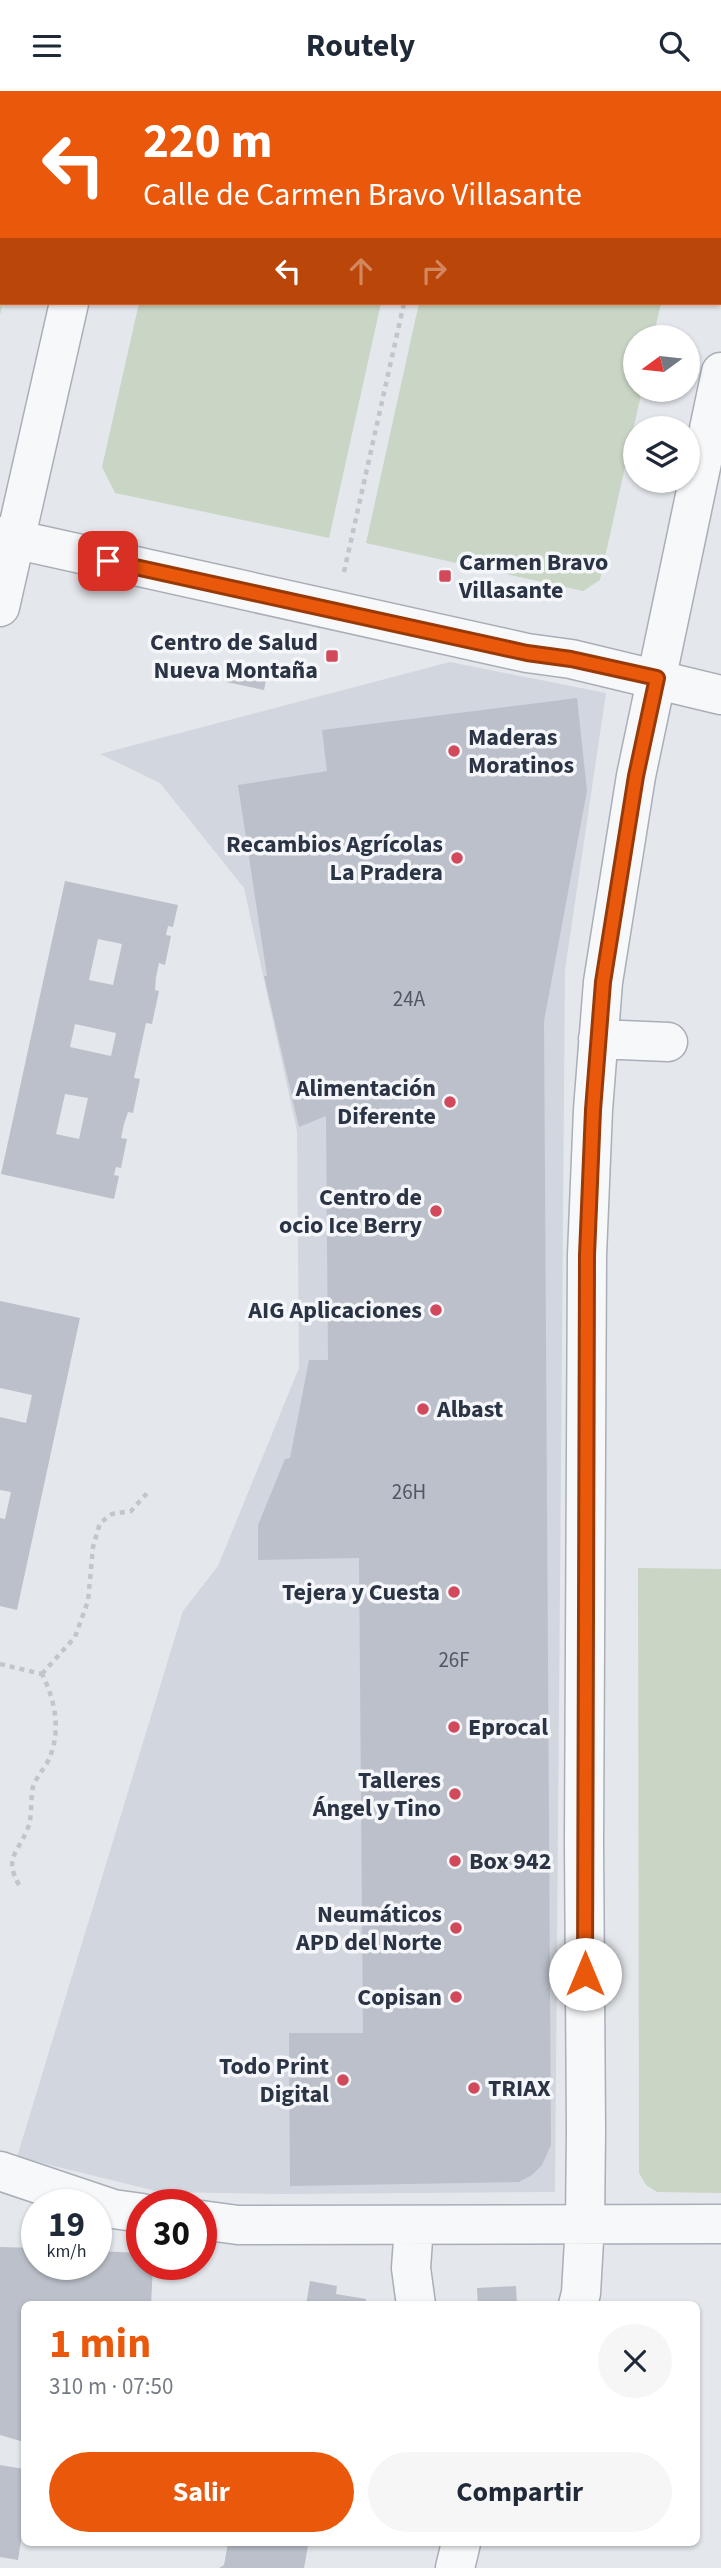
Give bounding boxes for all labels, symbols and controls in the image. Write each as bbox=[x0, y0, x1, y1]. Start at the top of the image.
text: Routely bbox=[306, 23, 415, 69]
icon: menu bbox=[28, 27, 66, 65]
icon: search bbox=[655, 27, 693, 65]
text: 220 m bbox=[143, 107, 272, 177]
icon: left bbox=[28, 119, 119, 210]
text: Calle de Carmen Bravo Villasante bbox=[143, 172, 582, 218]
icon: left bbox=[269, 252, 307, 290]
icon: ahead bbox=[342, 252, 380, 290]
icon: right bbox=[415, 252, 453, 290]
north arrow bbox=[623, 325, 700, 403]
map controls bbox=[623, 325, 700, 493]
button: layers bbox=[623, 416, 700, 493]
pin bbox=[78, 531, 138, 591]
icon: arrive bbox=[89, 542, 127, 580]
place label: Carmen Bravo Villasante bbox=[458, 545, 608, 608]
marker: Carmen Bravo Villasante bbox=[437, 568, 453, 584]
place label: Centro de Salud Nueva Montaña bbox=[150, 625, 318, 688]
marker: Centro de Salud Nueva Montaña bbox=[324, 648, 340, 664]
place label: Maderas Moratinos bbox=[468, 720, 574, 783]
marker: Maderas Moratinos bbox=[446, 743, 462, 759]
place label: Recambios Agrícolas La Pradera bbox=[226, 827, 443, 890]
marker: Recambios Agrícolas La Pradera bbox=[449, 850, 465, 866]
house number: 24A bbox=[393, 984, 426, 1014]
place label: Alimentación Diferente bbox=[295, 1071, 436, 1134]
marker: Alimentación Diferente bbox=[442, 1094, 458, 1110]
place label: Centro de ocio Ice Berry bbox=[279, 1180, 422, 1243]
marker: Centro de ocio Ice Berry bbox=[428, 1203, 444, 1219]
place label: AIG Aplicaciones bbox=[247, 1293, 422, 1328]
marker: AIG Aplicaciones bbox=[428, 1302, 444, 1318]
place label: Albast bbox=[436, 1392, 503, 1427]
marker: Albast bbox=[415, 1401, 431, 1417]
house number: 26H bbox=[392, 1477, 426, 1507]
place label: Tejera y Cuesta bbox=[282, 1575, 440, 1610]
marker: Tejera y Cuesta bbox=[446, 1584, 462, 1600]
house number: 26F bbox=[438, 1645, 470, 1675]
place label: Eprocal bbox=[468, 1710, 548, 1745]
marker: Eprocal bbox=[446, 1719, 462, 1735]
place label: Talleres Ángel y Tino bbox=[312, 1763, 441, 1826]
marker: Talleres Ángel y Tino bbox=[447, 1786, 463, 1802]
place label: Box 942 bbox=[469, 1844, 551, 1879]
marker: Box 942 bbox=[447, 1853, 463, 1869]
place label: Neumáticos APD del Norte bbox=[295, 1897, 442, 1960]
marker: Neumáticos APD del Norte bbox=[448, 1920, 464, 1936]
position arrow bbox=[548, 1937, 622, 2011]
place label: Copisan bbox=[357, 1980, 442, 2015]
marker: Copisan bbox=[448, 1989, 464, 2005]
place label: Todo Print Digital bbox=[219, 2049, 329, 2112]
place label: TRIAX bbox=[488, 2071, 551, 2106]
marker: Todo Print Digital bbox=[335, 2072, 351, 2088]
marker: TRIAX bbox=[466, 2080, 482, 2096]
speed limit sign: 30 bbox=[126, 2189, 217, 2280]
text: 19 bbox=[48, 2200, 85, 2250]
text: km/h bbox=[47, 2239, 86, 2264]
text: 1 min bbox=[49, 2314, 151, 2374]
button: close bbox=[598, 2324, 672, 2398]
text: 310 m · 07:50 bbox=[49, 2370, 173, 2403]
button: Salir bbox=[49, 2452, 354, 2532]
button: Compartir bbox=[368, 2452, 672, 2532]

